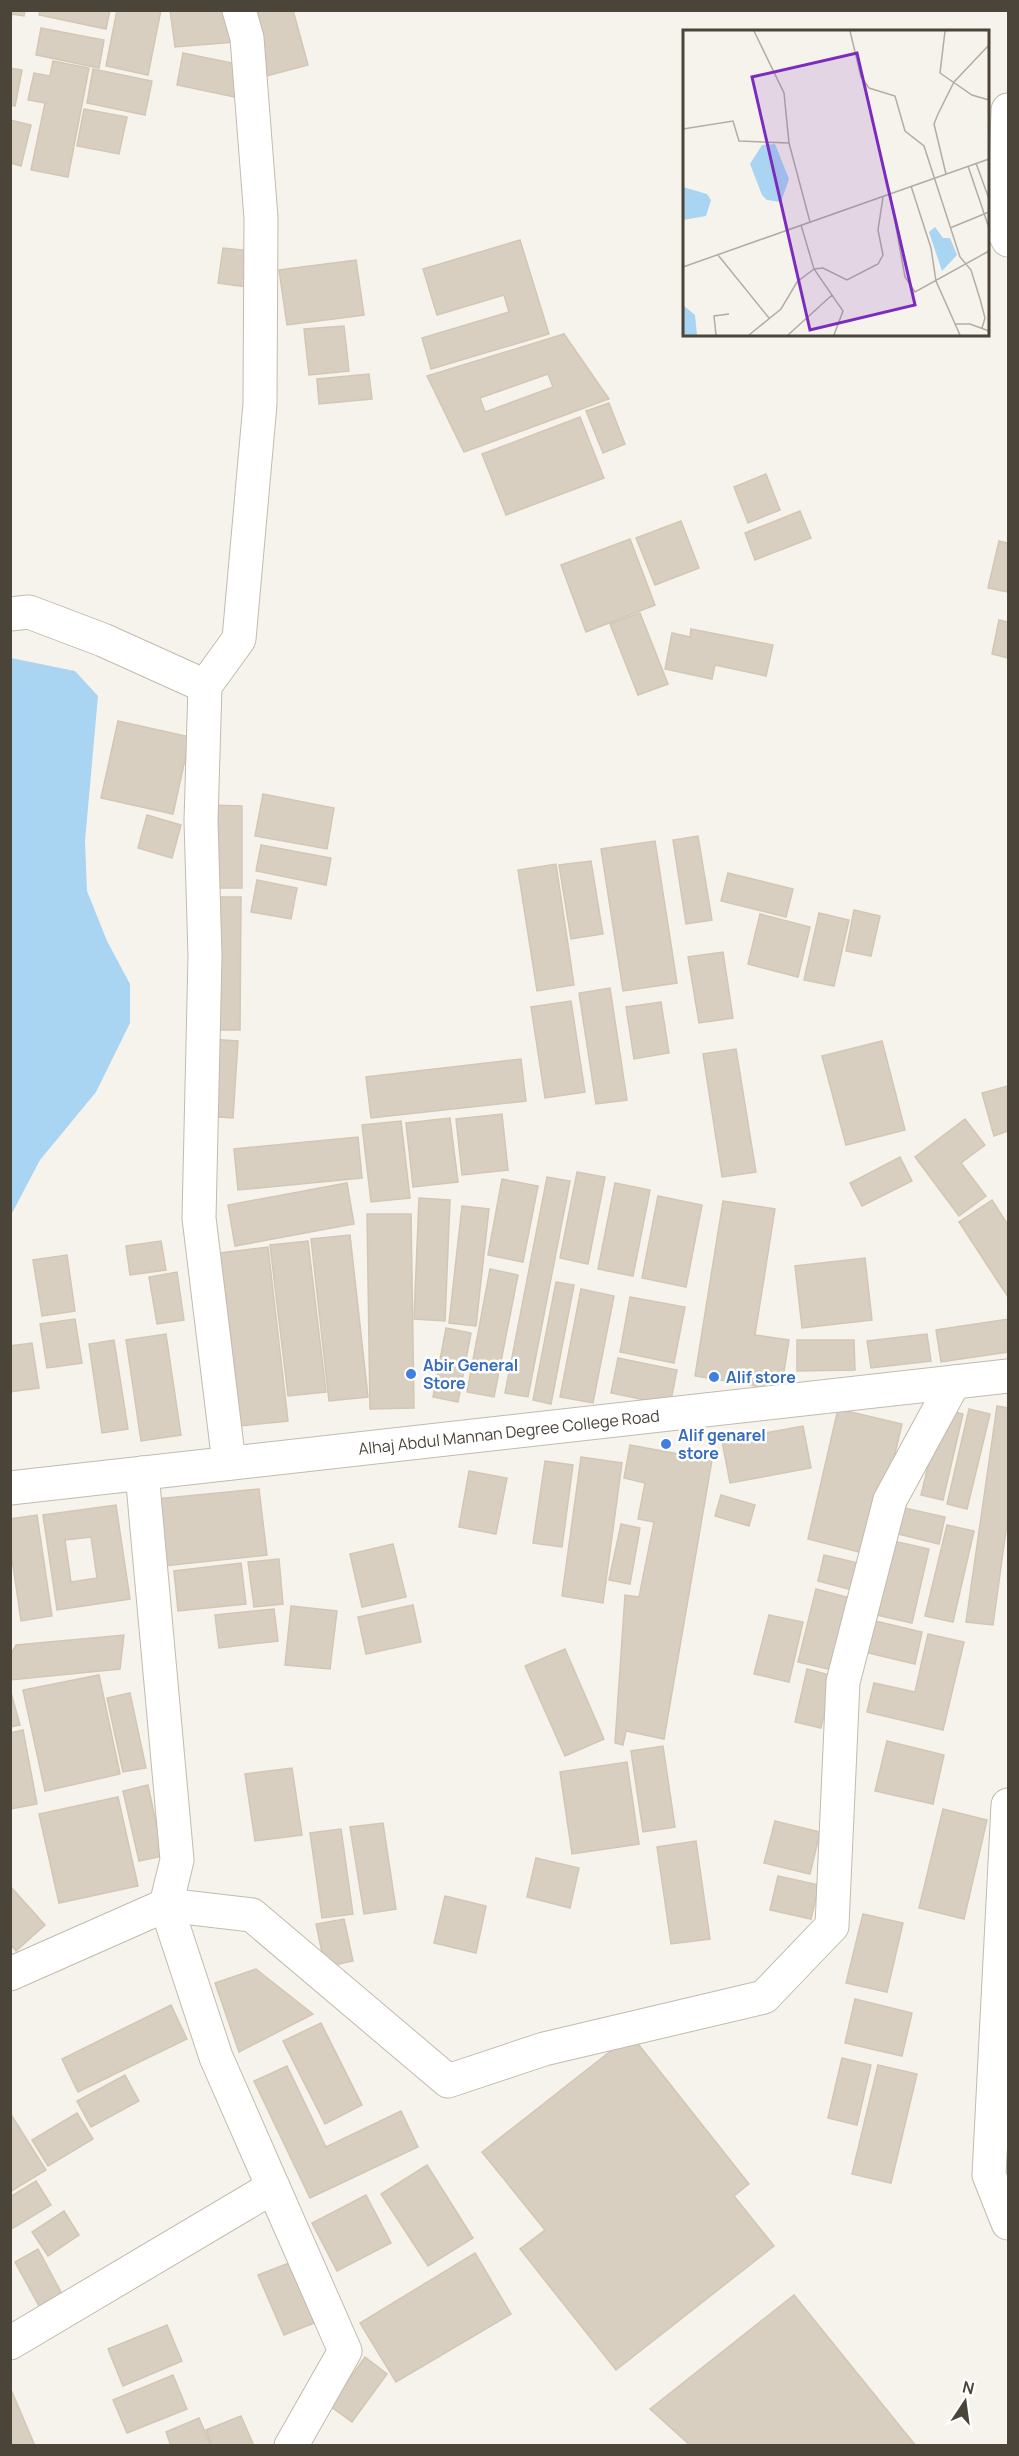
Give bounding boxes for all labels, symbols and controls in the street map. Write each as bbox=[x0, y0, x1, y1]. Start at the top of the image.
inset map bbox=[683, 30, 989, 336]
place label: Abir General Store bbox=[423, 1354, 518, 1394]
place label: Alif store bbox=[726, 1366, 796, 1388]
marker: Abir General Store bbox=[404, 1367, 418, 1381]
marker: Alif store bbox=[707, 1370, 721, 1384]
street label: Alhaj Abdul Mannan Degree College Road bbox=[357, 1404, 661, 1460]
place label: Alif genarel store bbox=[678, 1424, 766, 1464]
marker: Alif genarel store bbox=[659, 1437, 673, 1451]
north arrow bbox=[935, 2372, 995, 2432]
text: N bbox=[960, 2375, 976, 2399]

